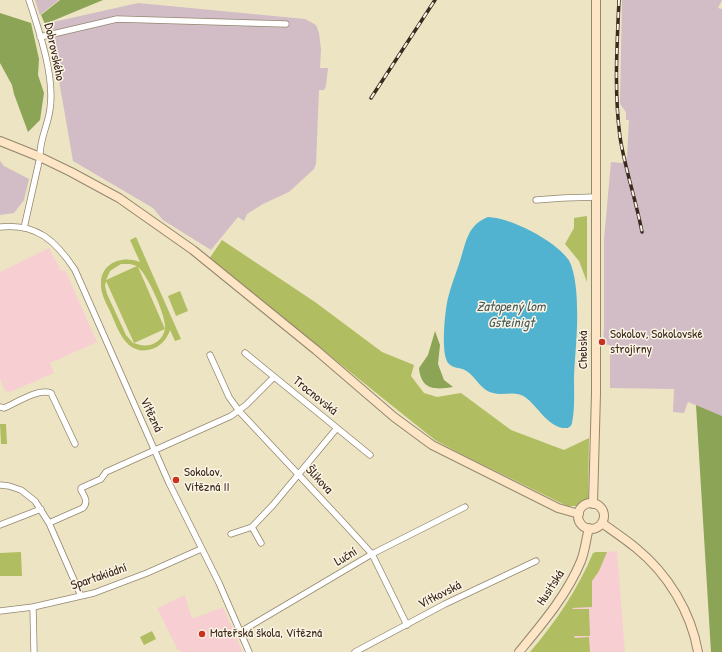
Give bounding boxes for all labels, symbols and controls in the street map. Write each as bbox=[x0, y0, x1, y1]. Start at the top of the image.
street label: Dobrovského bbox=[40, 22, 68, 82]
water label: Zatopený lom Gsteinigt bbox=[477, 299, 545, 332]
place label: Sokolov, Sokolovské strojírny bbox=[610, 327, 703, 358]
street label: Chebská bbox=[576, 331, 592, 369]
marker: Sokolov, Sokolovské strojírny bbox=[597, 337, 607, 347]
street label: Trocnovská bbox=[289, 373, 341, 419]
street label: Vítězná bbox=[136, 395, 166, 435]
street label: Šlikova bbox=[302, 463, 336, 497]
place label: Sokolov, Vítězná II bbox=[184, 465, 229, 496]
marker: Sokolov, Vítězná II bbox=[171, 475, 181, 485]
street label: Luční bbox=[332, 544, 360, 570]
street label: Spartakiádní bbox=[69, 560, 129, 594]
street label: Husitská bbox=[534, 567, 568, 609]
street label: Vítkovská bbox=[416, 578, 464, 612]
place label: Mateřská škola, Vítězná bbox=[210, 626, 322, 642]
marker: Mateřská škola, Vítězná bbox=[197, 629, 207, 639]

